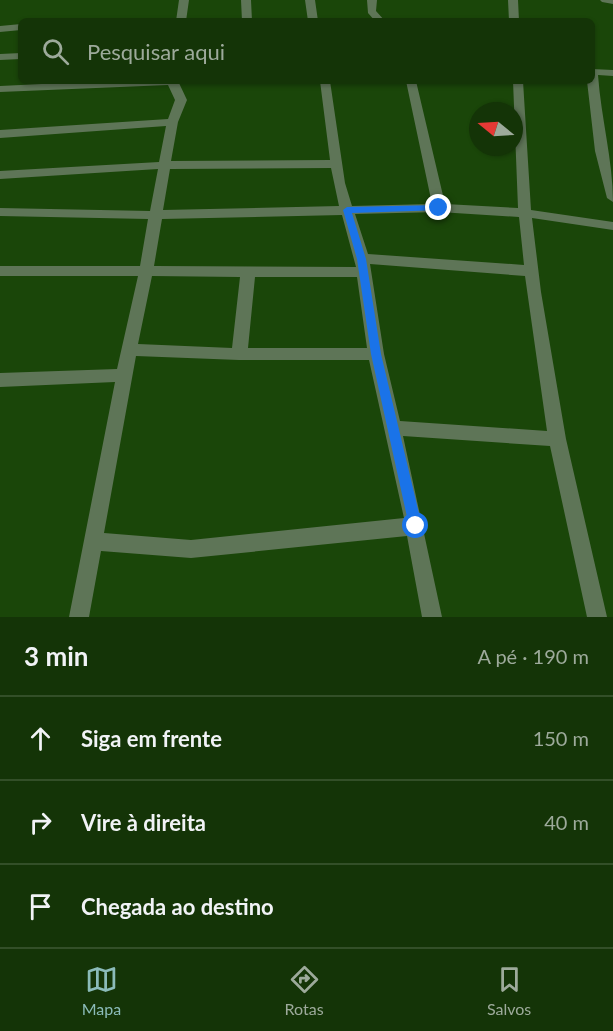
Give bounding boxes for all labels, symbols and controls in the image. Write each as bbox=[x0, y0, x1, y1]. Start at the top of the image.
search box bbox=[18, 18, 595, 84]
icon: search bbox=[39, 35, 72, 68]
text: Pesquisar aqui bbox=[87, 38, 225, 65]
north arrow bbox=[469, 102, 523, 156]
route end bbox=[425, 194, 451, 220]
route start bbox=[402, 512, 428, 538]
text: 3 min bbox=[24, 640, 88, 672]
text: A pé · 190 m bbox=[477, 644, 589, 668]
icon: ahead bbox=[24, 722, 57, 755]
text: Siga em frente bbox=[81, 725, 222, 752]
text: 150 m bbox=[533, 726, 589, 750]
icon: right bbox=[24, 806, 57, 839]
text: Vire à direita bbox=[81, 809, 206, 836]
text: 40 m bbox=[544, 810, 589, 834]
icon: arrive bbox=[24, 890, 57, 923]
text: Chegada ao destino bbox=[81, 893, 274, 920]
tab: Mapa bbox=[82, 963, 121, 1018]
tab: Rotas bbox=[285, 963, 324, 1018]
tab: Salvos bbox=[487, 963, 531, 1018]

